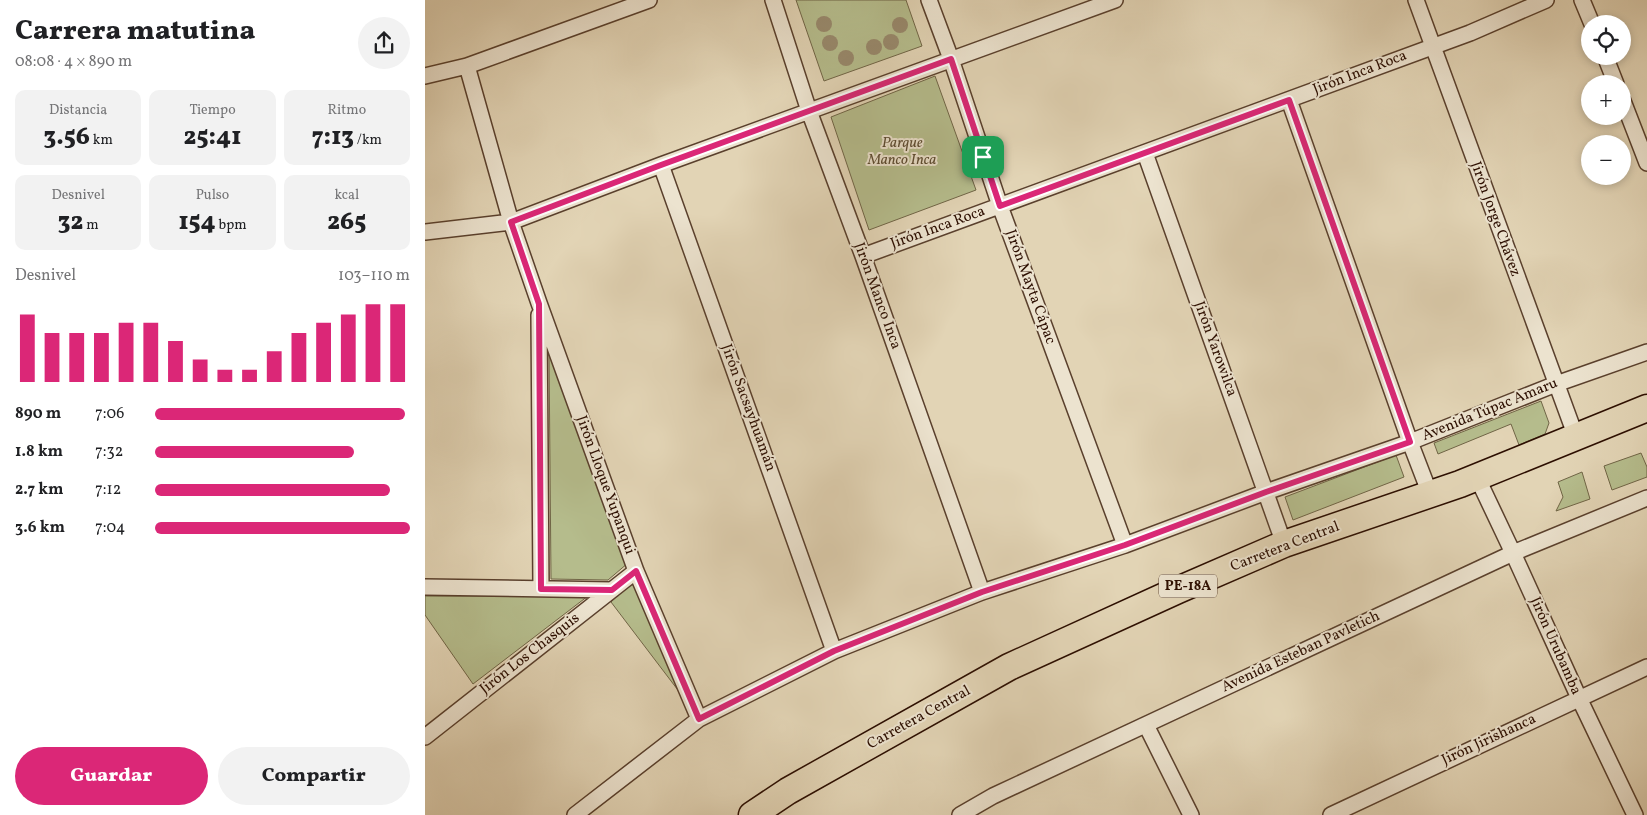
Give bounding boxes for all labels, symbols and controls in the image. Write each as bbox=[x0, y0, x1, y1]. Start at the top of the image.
text: Carrera matutina bbox=[15, 12, 255, 51]
map controls bbox=[1581, 15, 1631, 185]
button: locate bbox=[1581, 15, 1631, 65]
button: share bbox=[358, 17, 410, 69]
street label: Jirón Inca Roca bbox=[1310, 45, 1410, 101]
text: 08:08 · 4 × 890 m bbox=[15, 51, 132, 73]
button: + bbox=[1581, 75, 1631, 125]
text: Distancia bbox=[49, 101, 107, 120]
text: Tiempo bbox=[189, 101, 236, 120]
text: Ritmo bbox=[328, 101, 366, 120]
text: 3.56 bbox=[44, 120, 90, 155]
text: 25:41 bbox=[184, 120, 241, 155]
text: 7:13 bbox=[312, 120, 354, 155]
text: km bbox=[90, 131, 113, 150]
text: /km bbox=[354, 131, 382, 150]
park label: Parque Manco Inca bbox=[867, 133, 936, 171]
button: − bbox=[1581, 135, 1631, 185]
pin bbox=[962, 136, 1004, 178]
icon: arrive bbox=[969, 143, 997, 171]
street label: Jirón Jorge Chávez bbox=[1464, 159, 1526, 279]
text: Desnivel bbox=[51, 186, 105, 205]
text: Pulso bbox=[196, 186, 229, 205]
text: kcal bbox=[334, 186, 359, 205]
street label: Jirón Inca Roca bbox=[888, 201, 988, 255]
text: 32 bbox=[58, 205, 83, 240]
text: 154 bbox=[178, 205, 216, 240]
text: 265 bbox=[327, 205, 366, 240]
text: m bbox=[83, 216, 99, 235]
text: bpm bbox=[216, 216, 247, 235]
street label: Jirón Mayta Cápac bbox=[1000, 227, 1061, 348]
street label: Jirón Manco Inca bbox=[848, 240, 906, 352]
text: Desnivel bbox=[15, 265, 76, 287]
text: 103–110 m bbox=[338, 265, 410, 287]
street label: Jirón Yarowilca bbox=[1188, 298, 1242, 400]
street label: Jirón Sacsayhuamán bbox=[715, 341, 781, 475]
street label: Avenida Túpac Amaru bbox=[1419, 373, 1561, 447]
text: 890 m bbox=[15, 403, 61, 425]
text: 7:06 bbox=[95, 403, 124, 425]
street label: Jirón Lloque Yupanqui bbox=[570, 413, 640, 557]
text: 1.8 km bbox=[15, 441, 63, 463]
text: 7:32 bbox=[95, 441, 123, 463]
text: 2.7 km bbox=[15, 479, 63, 501]
text: 7:12 bbox=[95, 479, 121, 501]
text: 3.6 km bbox=[15, 517, 65, 539]
text: 7:04 bbox=[95, 517, 125, 539]
street label: Carretera Central bbox=[1227, 517, 1343, 577]
road number: PE-18A bbox=[1159, 574, 1217, 598]
street label: Jirón Urubamba bbox=[1524, 594, 1586, 698]
street label: Avenida Esteban Pavletich bbox=[1218, 606, 1384, 698]
street label: Jirón Los Chasquis bbox=[476, 608, 584, 700]
street label: Carretera Central bbox=[863, 681, 975, 755]
street label: Jirón Jirishanca bbox=[1438, 709, 1540, 771]
button: Guardar bbox=[15, 747, 208, 805]
button: Compartir bbox=[218, 747, 410, 805]

